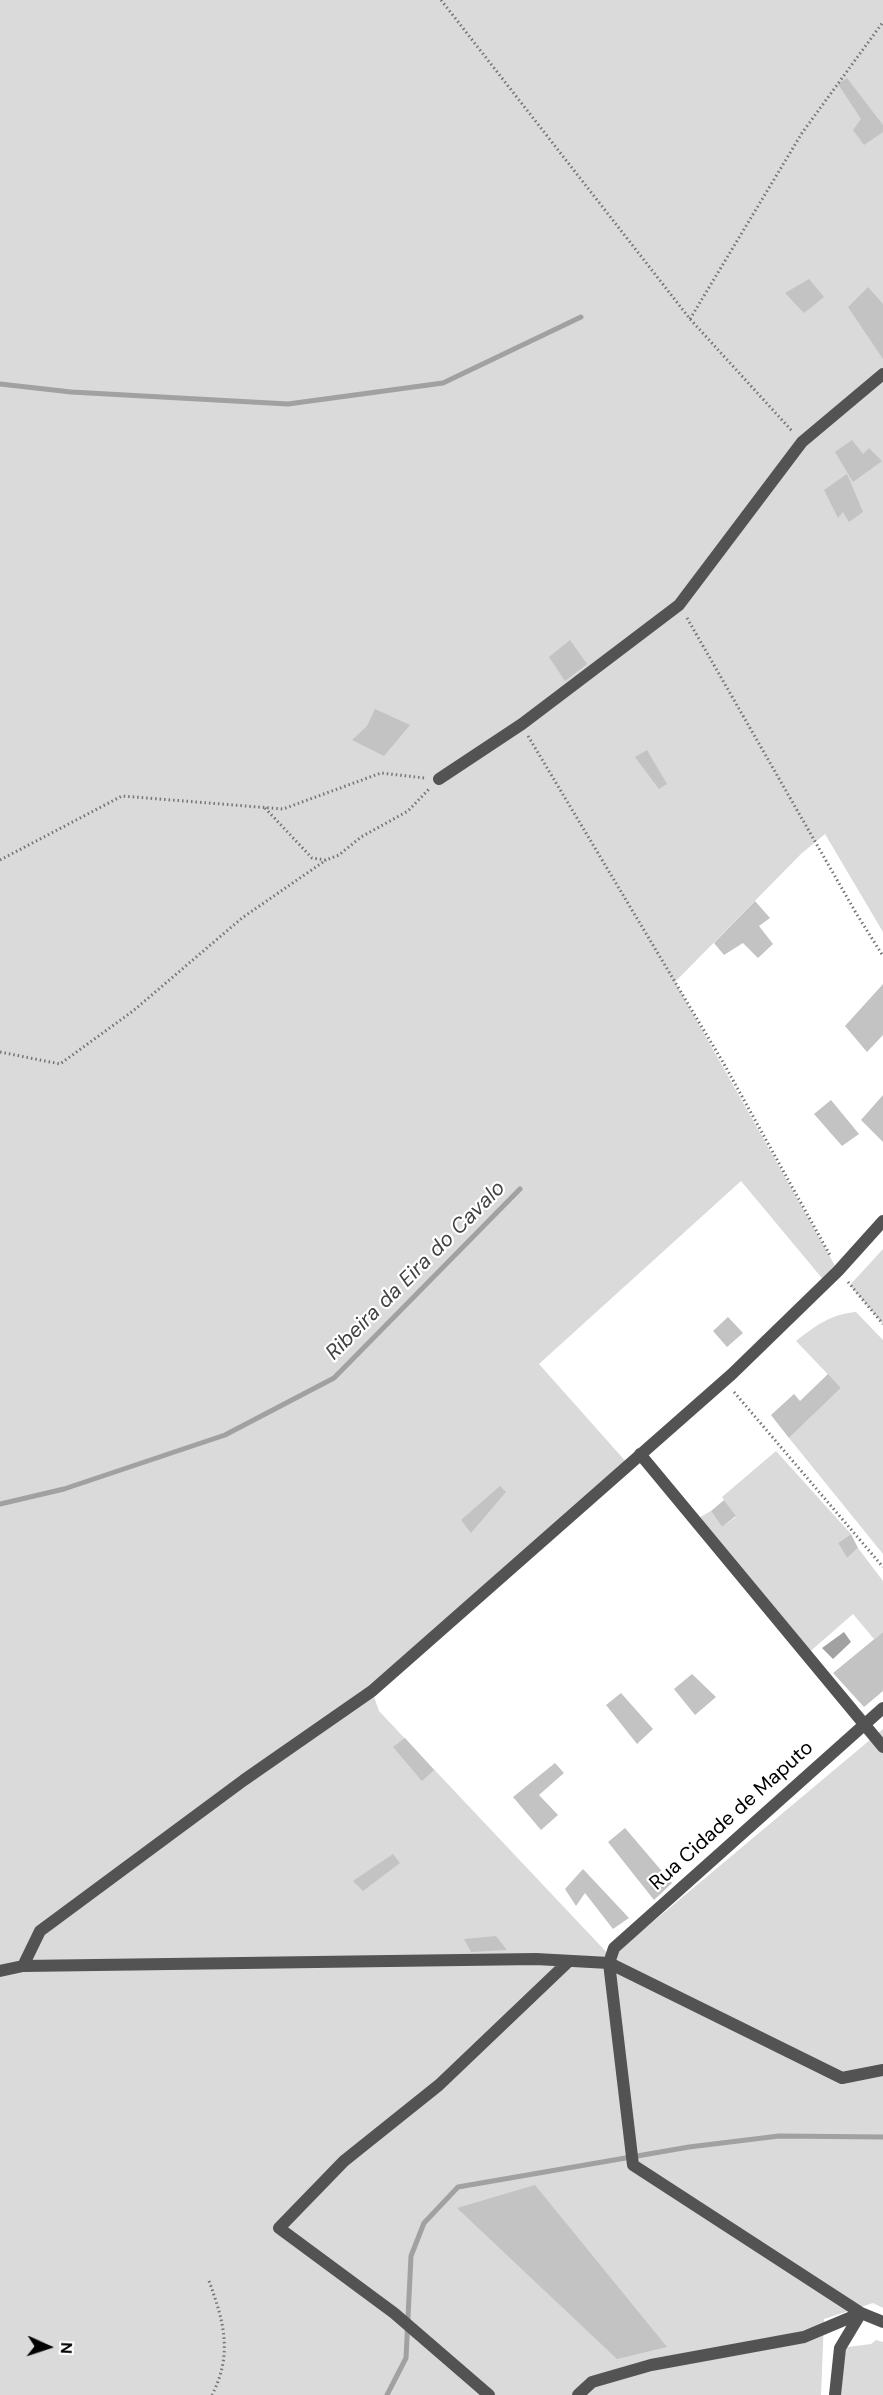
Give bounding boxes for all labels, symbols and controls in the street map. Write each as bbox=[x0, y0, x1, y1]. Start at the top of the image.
water label: Ribeira da Eira do Cavalo bbox=[321, 1176, 511, 1366]
street label: Rua Cidade de Maputo bbox=[645, 1736, 819, 1896]
north arrow bbox=[18, 2317, 78, 2377]
text: N bbox=[56, 2342, 77, 2354]

